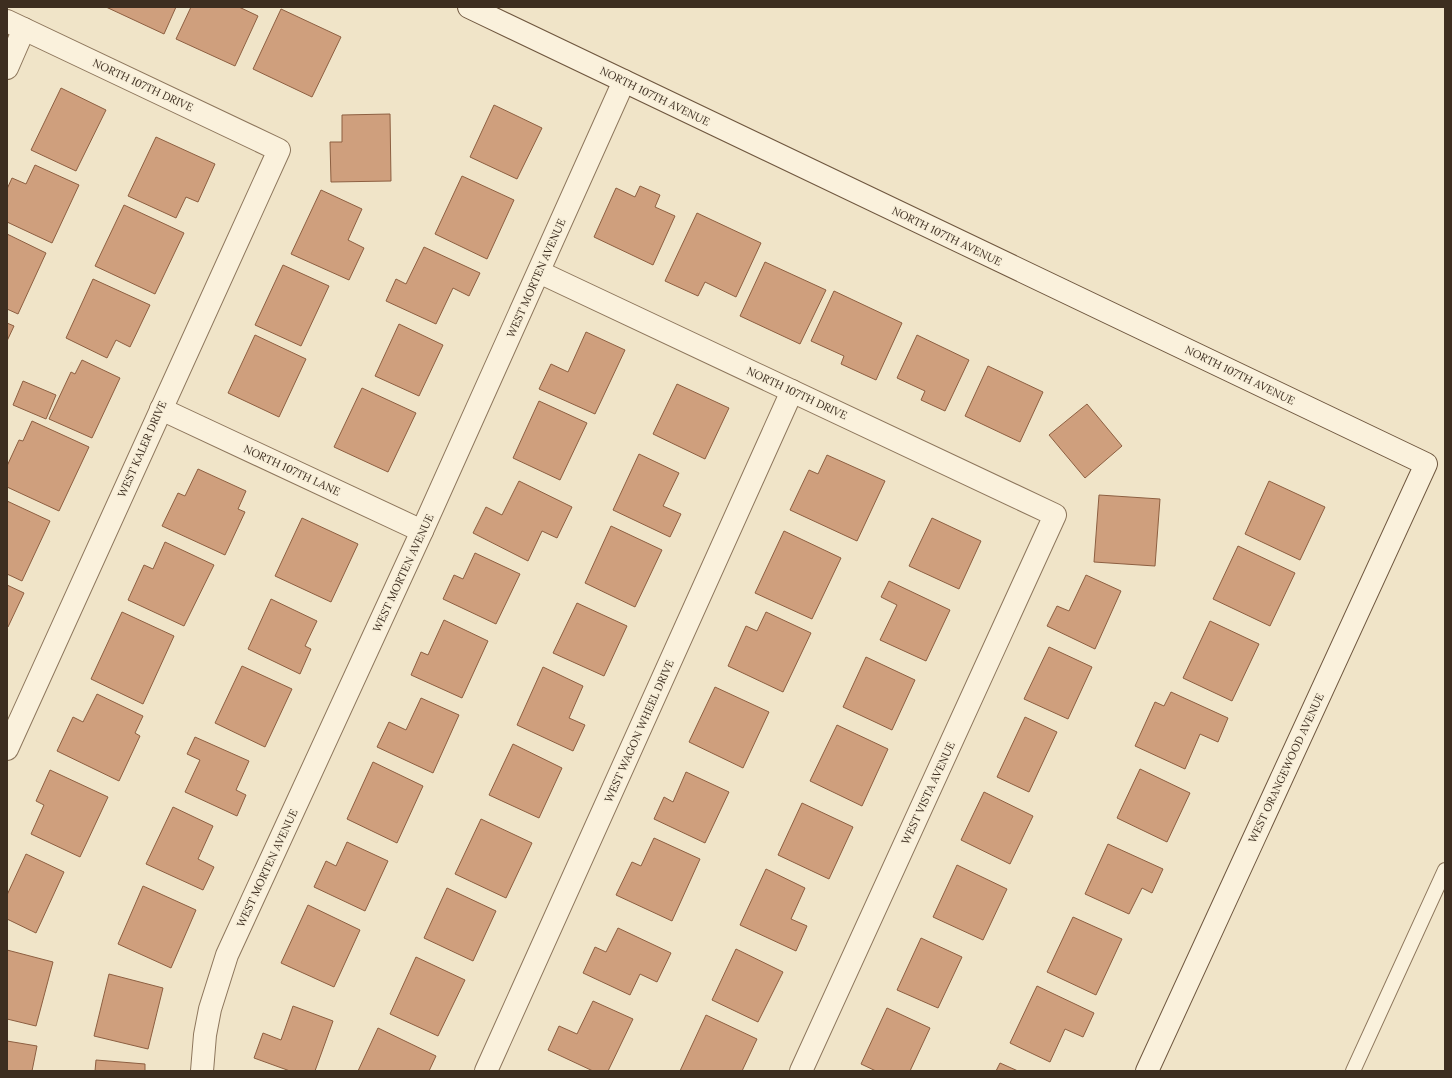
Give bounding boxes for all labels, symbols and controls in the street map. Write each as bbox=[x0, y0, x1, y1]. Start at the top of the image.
street label: NORTH 107TH DRIVE bbox=[91, 56, 196, 114]
street label: NORTH 107TH AVENUE bbox=[598, 63, 712, 129]
street label: NORTH 107TH AVENUE bbox=[890, 203, 1004, 269]
street label: WEST MORTEN AVENUE bbox=[503, 216, 569, 340]
street label: NORTH 107TH AVENUE bbox=[1183, 342, 1297, 408]
street label: NORTH 107TH DRIVE bbox=[745, 364, 850, 422]
street label: WEST KALER DRIVE bbox=[114, 398, 170, 499]
street label: NORTH 107TH LANE bbox=[241, 441, 343, 499]
street label: WEST MORTEN AVENUE bbox=[369, 512, 437, 634]
street label: WEST WAGON WHEEL DRIVE bbox=[601, 657, 677, 804]
street label: WEST ORANGEWOOD AVENUE bbox=[1245, 691, 1327, 845]
street label: WEST VISTA AVENUE bbox=[898, 739, 958, 847]
street label: WEST MORTEN AVENUE bbox=[233, 807, 301, 929]

